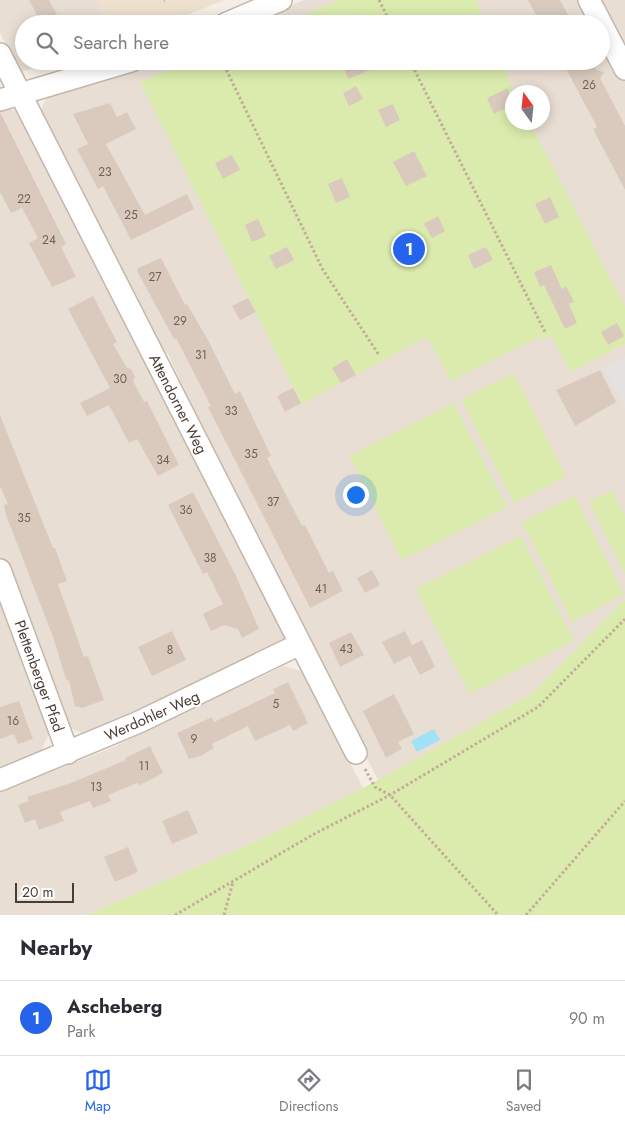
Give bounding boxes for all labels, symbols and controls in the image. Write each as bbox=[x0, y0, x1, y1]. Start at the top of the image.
search box bbox=[15, 15, 610, 70]
icon: search bbox=[33, 29, 61, 57]
text: Search here bbox=[73, 29, 169, 56]
house number: 26 bbox=[582, 76, 596, 94]
north arrow bbox=[505, 85, 550, 130]
house number: 23 bbox=[98, 163, 112, 181]
house number: 22 bbox=[17, 190, 31, 208]
house number: 25 bbox=[124, 206, 138, 224]
pin: 1 bbox=[393, 230, 425, 268]
house number: 24 bbox=[42, 231, 56, 249]
house number: 27 bbox=[148, 268, 162, 286]
house number: 29 bbox=[173, 312, 187, 330]
house number: 31 bbox=[195, 346, 207, 364]
street label: Attendorner Weg bbox=[143, 350, 213, 458]
house number: 30 bbox=[113, 370, 127, 388]
house number: 33 bbox=[224, 402, 238, 420]
house number: 35 bbox=[244, 445, 258, 463]
house number: 34 bbox=[156, 451, 170, 469]
your location bbox=[343, 482, 369, 508]
house number: 37 bbox=[267, 493, 280, 511]
house number: 36 bbox=[179, 501, 193, 519]
house number: 35 bbox=[17, 509, 31, 527]
house number: 38 bbox=[203, 549, 217, 567]
house number: 41 bbox=[315, 580, 327, 598]
street label: Plettenberger Pfad bbox=[9, 617, 69, 735]
house number: 43 bbox=[339, 640, 353, 658]
house number: 8 bbox=[167, 641, 173, 659]
street label: Werdohler Weg bbox=[101, 685, 203, 747]
house number: 5 bbox=[273, 695, 280, 713]
house number: 16 bbox=[7, 712, 19, 730]
house number: 9 bbox=[191, 730, 198, 748]
house number: 11 bbox=[139, 757, 149, 775]
house number: 13 bbox=[90, 778, 102, 796]
scale bar bbox=[15, 880, 74, 903]
text: 20 m bbox=[22, 882, 54, 902]
text: Nearby bbox=[20, 933, 92, 963]
text: Ascheberg bbox=[67, 993, 162, 1020]
text: 1 bbox=[32, 1007, 40, 1030]
text: 90 m bbox=[569, 1007, 605, 1030]
text: Park bbox=[67, 1020, 96, 1043]
tab: Map bbox=[84, 1066, 112, 1116]
tab: Directions bbox=[279, 1066, 338, 1116]
tab: Saved bbox=[506, 1066, 541, 1116]

